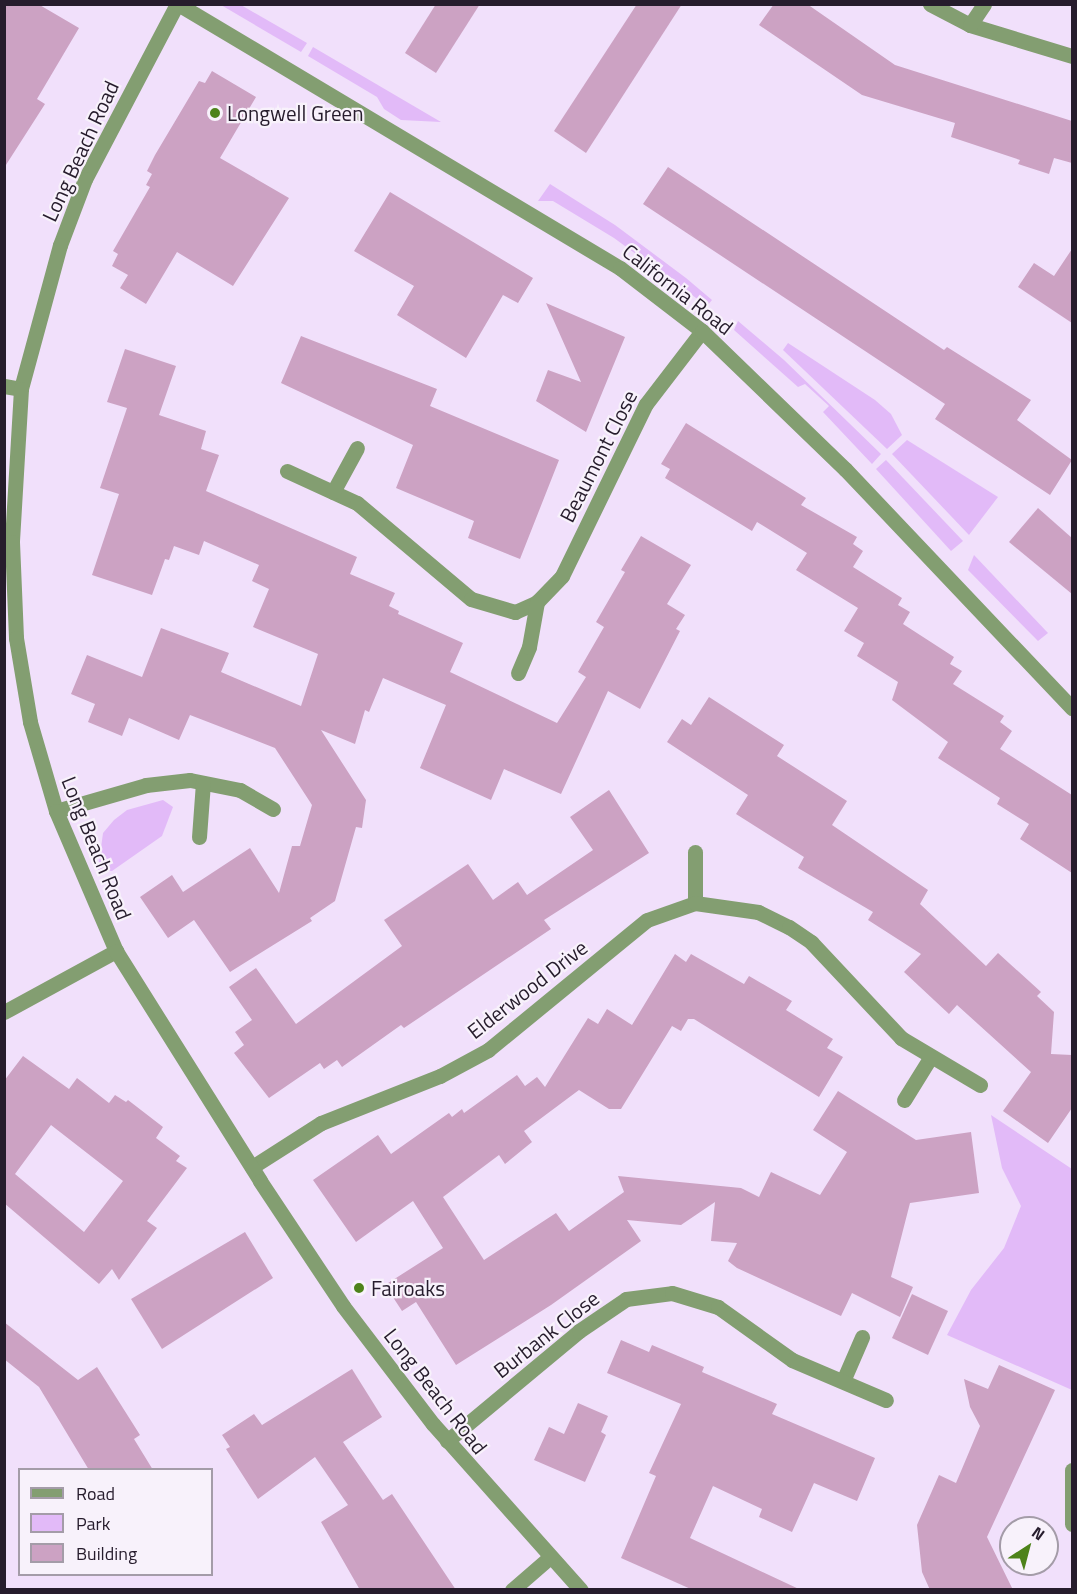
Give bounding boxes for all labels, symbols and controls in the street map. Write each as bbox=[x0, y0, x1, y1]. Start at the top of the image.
street label: Long Beach Road bbox=[36, 77, 124, 225]
place label: Longwell Green bbox=[227, 100, 363, 126]
marker: Longwell Green bbox=[208, 106, 222, 120]
street label: California Road bbox=[618, 238, 738, 340]
street label: Beaumont Close bbox=[554, 386, 642, 526]
street label: Long Beach Road bbox=[57, 773, 137, 923]
street label: Elderwood Drive bbox=[462, 934, 592, 1044]
place label: Fairoaks bbox=[371, 1275, 445, 1301]
marker: Fairoaks bbox=[352, 1281, 366, 1295]
street label: Burbank Close bbox=[488, 1285, 604, 1383]
street label: Long Beach Road bbox=[379, 1323, 493, 1459]
legend bbox=[18, 1468, 213, 1576]
text: Road bbox=[76, 1480, 115, 1507]
text: Park bbox=[76, 1510, 110, 1537]
north arrow bbox=[999, 1516, 1059, 1576]
text: N bbox=[1027, 1520, 1050, 1546]
text: Building bbox=[76, 1540, 137, 1567]

